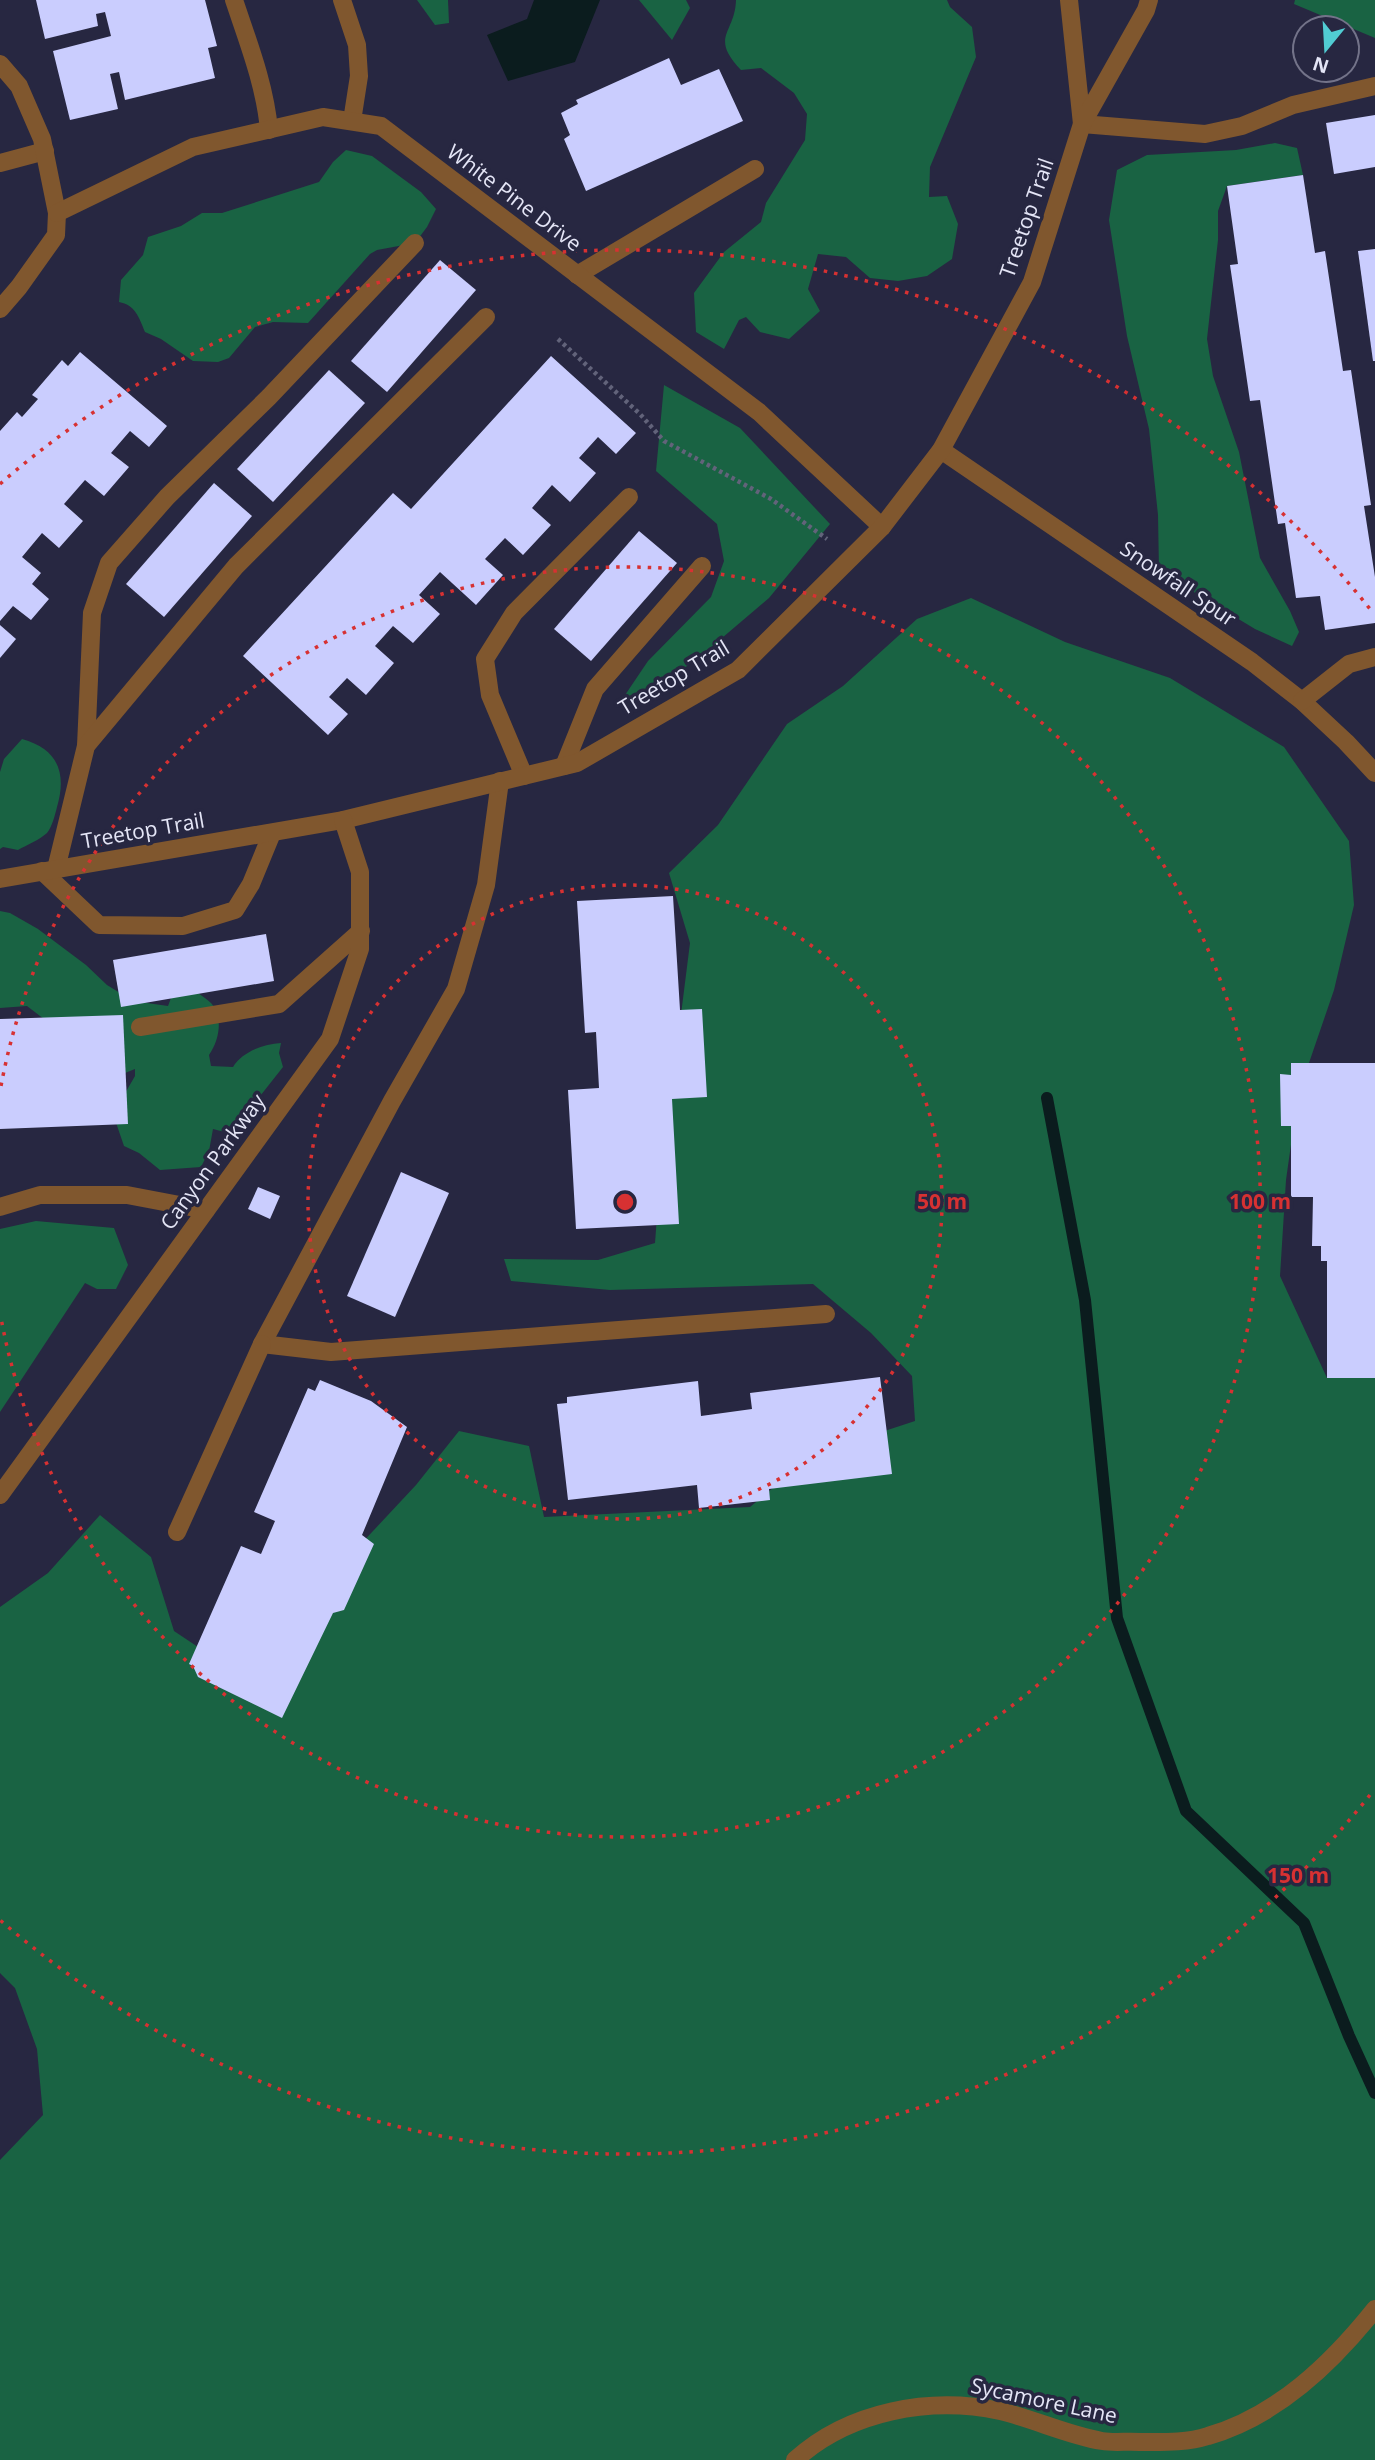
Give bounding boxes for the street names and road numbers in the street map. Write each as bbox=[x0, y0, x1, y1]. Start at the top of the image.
street label: White Pine Drive bbox=[442, 137, 588, 257]
street label: Treetop Trail bbox=[993, 154, 1060, 281]
street label: Snowfall Spur bbox=[1115, 534, 1242, 632]
street label: Treetop Trail bbox=[613, 633, 734, 721]
street label: Treetop Trail bbox=[79, 805, 207, 855]
street label: Canyon Parkway bbox=[153, 1087, 271, 1235]
street label: Sycamore Lane bbox=[968, 2371, 1120, 2429]

